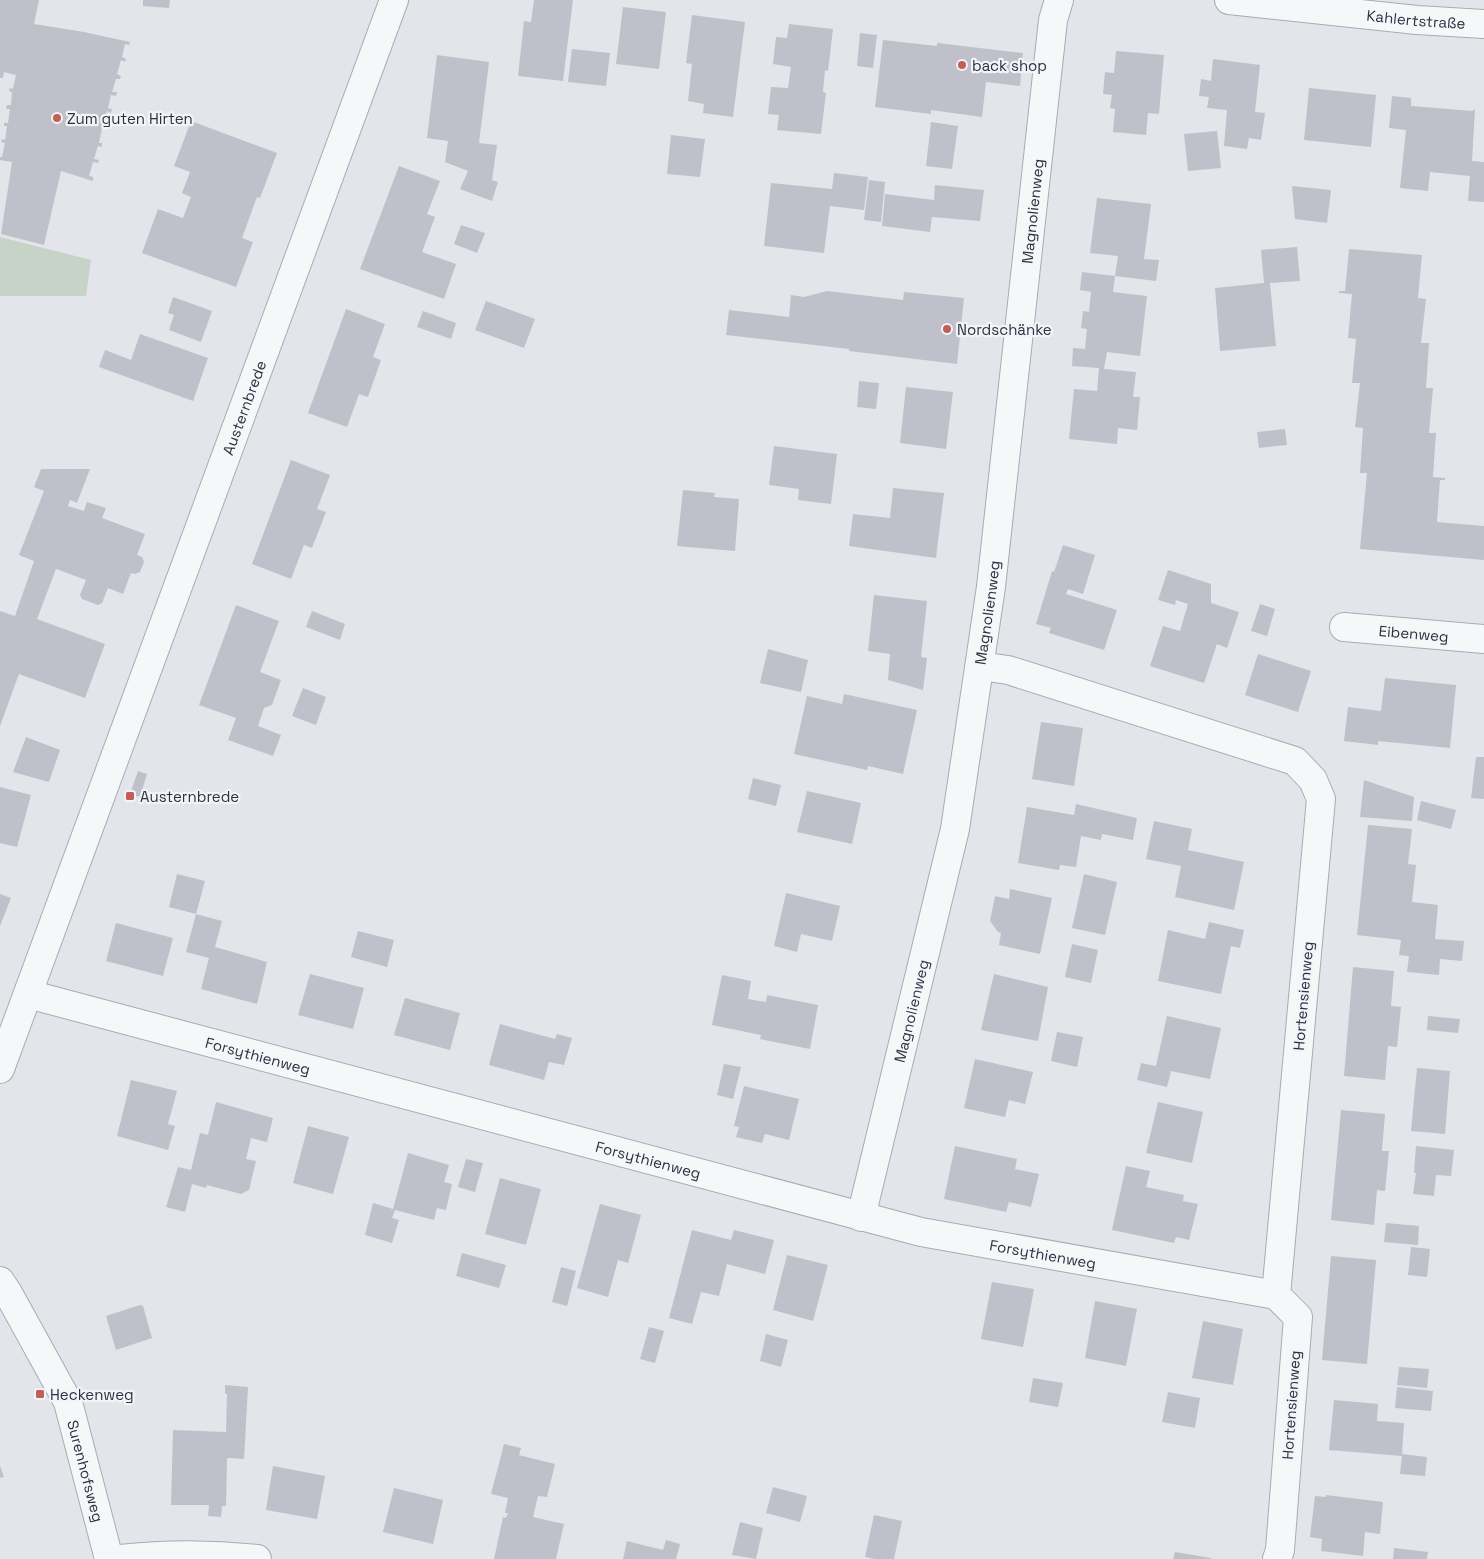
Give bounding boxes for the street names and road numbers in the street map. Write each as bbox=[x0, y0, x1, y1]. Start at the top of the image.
street label: Kahlertstraße bbox=[1366, 5, 1466, 32]
street label: Magnolienweg bbox=[1017, 158, 1047, 265]
street label: Austernbrede bbox=[218, 358, 270, 457]
street label: Magnolienweg bbox=[970, 559, 1003, 666]
street label: Eibenweg bbox=[1378, 621, 1450, 645]
street label: Hortensienweg bbox=[1289, 941, 1317, 1051]
street label: Magnolienweg bbox=[889, 958, 933, 1064]
street label: Forsythienweg bbox=[203, 1032, 313, 1078]
street label: Forsythienweg bbox=[594, 1136, 703, 1182]
street label: Forsythienweg bbox=[988, 1235, 1098, 1272]
street label: Hortensienweg bbox=[1278, 1350, 1304, 1460]
street label: Surenhofsweg bbox=[64, 1418, 108, 1524]

